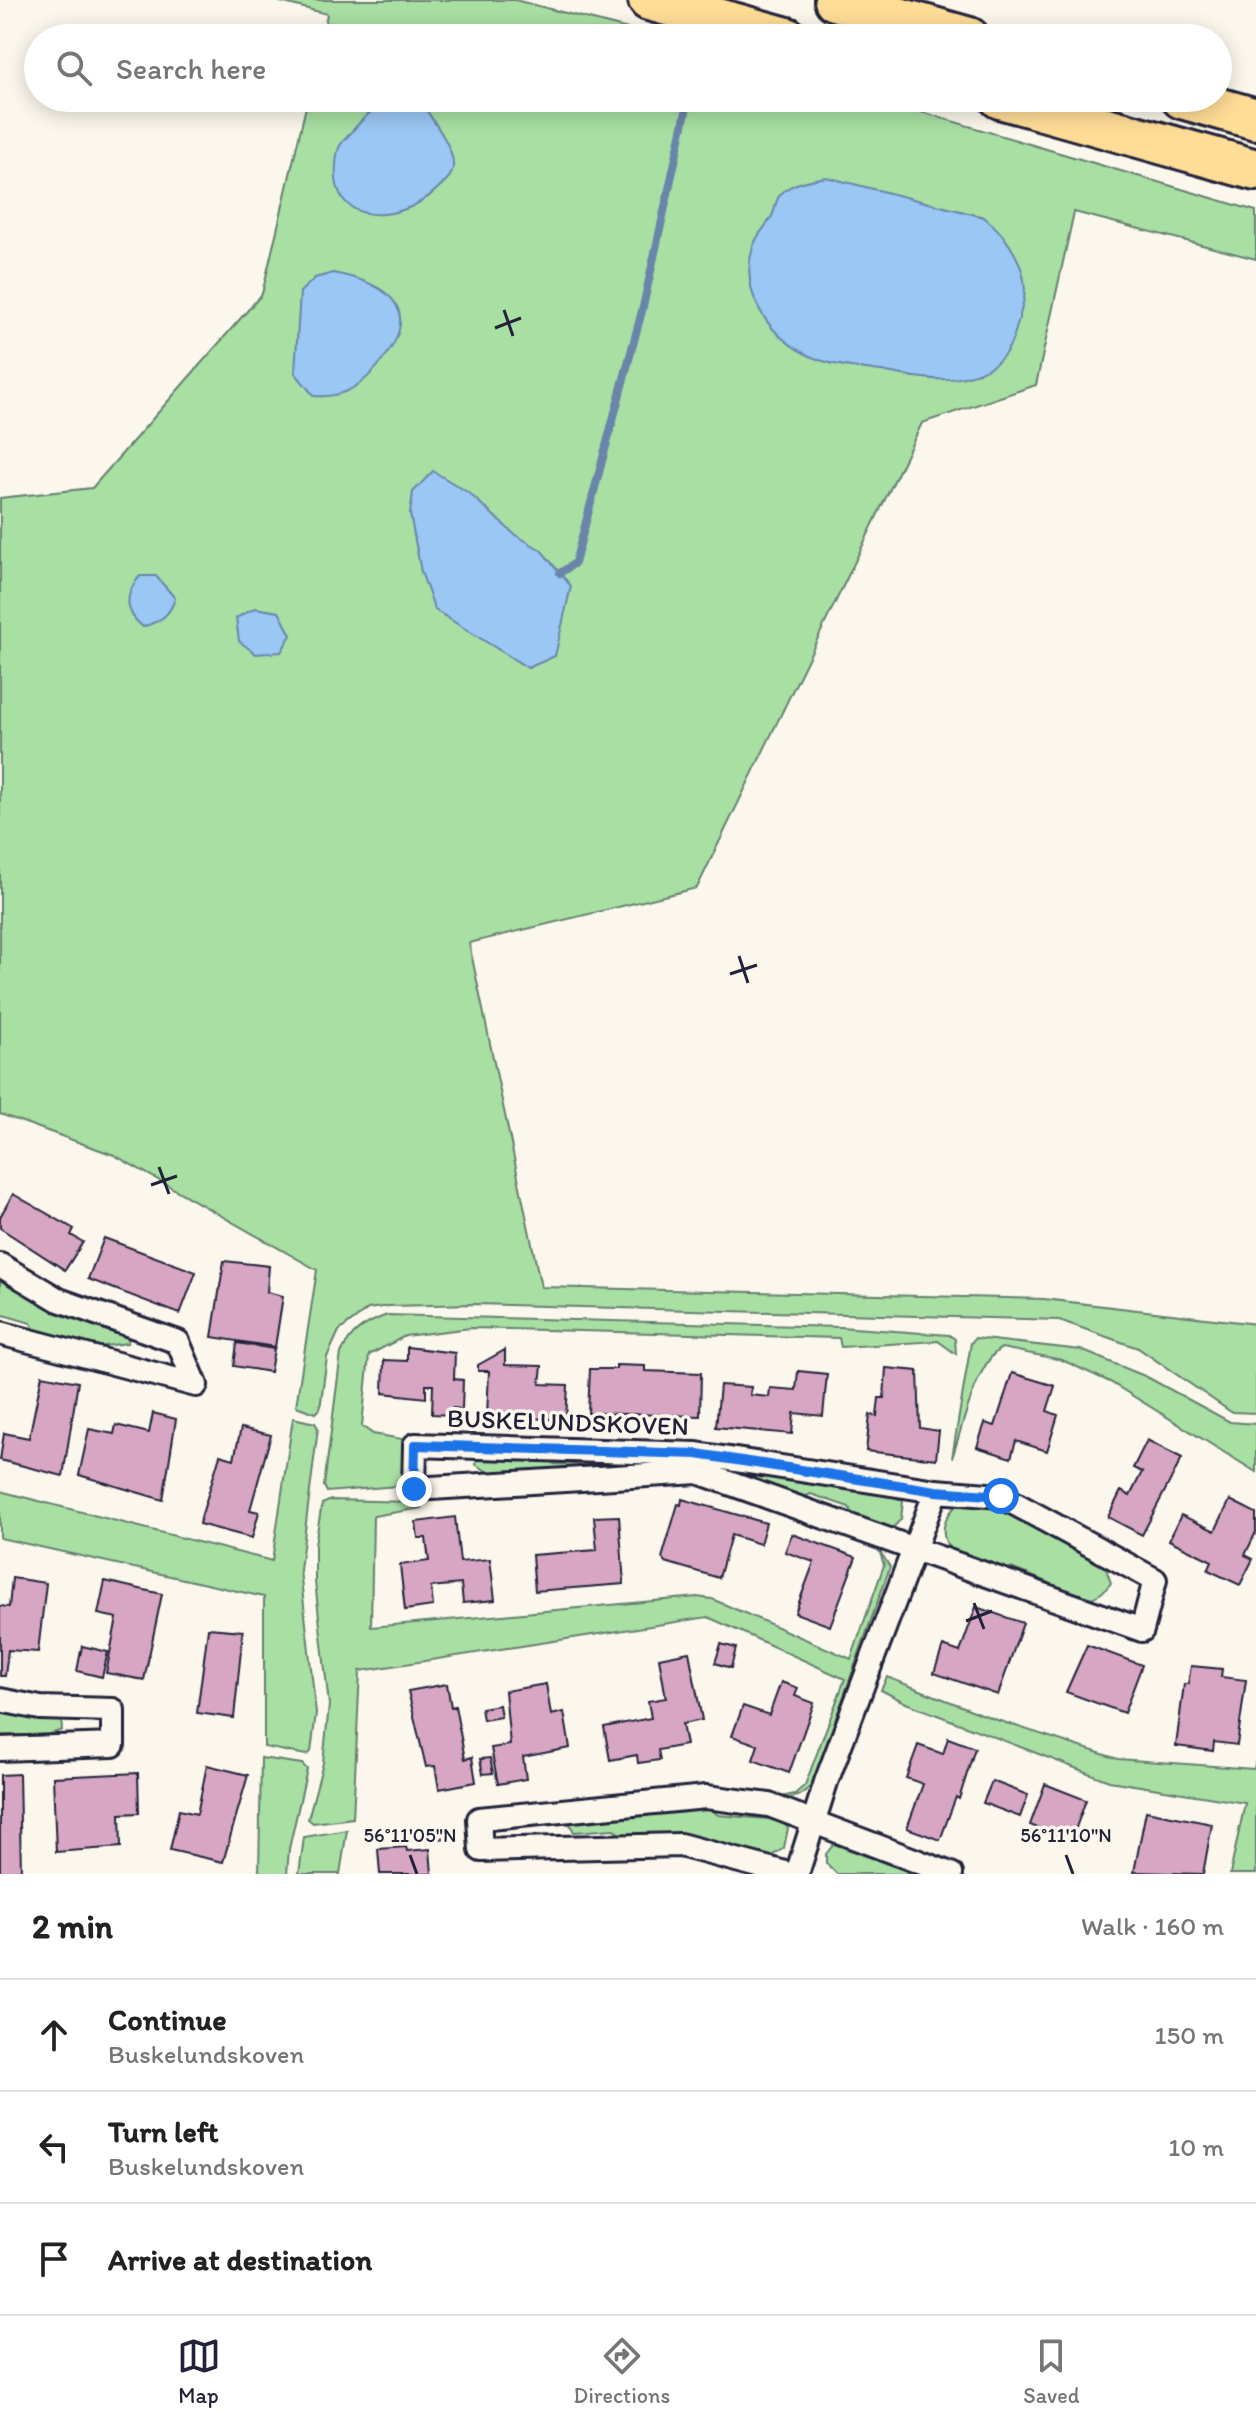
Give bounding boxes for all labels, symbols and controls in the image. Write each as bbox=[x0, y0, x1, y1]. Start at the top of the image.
search box bbox=[24, 24, 1232, 112]
icon: search bbox=[52, 46, 96, 90]
text: Search here bbox=[116, 50, 266, 87]
street label: BUSKELUNDSKOVEN bbox=[446, 1402, 690, 1442]
route end bbox=[396, 1471, 432, 1507]
route start bbox=[983, 1478, 1019, 1514]
text: 56°11'05"N bbox=[364, 1823, 456, 1847]
text: 56°11'10"N bbox=[1020, 1823, 1112, 1847]
text: 2 min bbox=[32, 1906, 113, 1947]
text: Walk · 160 m bbox=[1081, 1910, 1224, 1942]
text: Continue bbox=[108, 2001, 227, 2038]
icon: ahead bbox=[32, 2013, 76, 2057]
text: 150 m bbox=[1155, 2019, 1224, 2051]
text: Buskelundskoven bbox=[108, 2038, 304, 2070]
text: Turn left bbox=[108, 2113, 219, 2150]
icon: left bbox=[32, 2125, 76, 2169]
text: 10 m bbox=[1168, 2131, 1224, 2163]
text: Buskelundskoven bbox=[108, 2150, 304, 2182]
icon: arrive bbox=[32, 2237, 76, 2281]
text: Arrive at destination bbox=[108, 2241, 372, 2278]
tab: Map bbox=[177, 2334, 221, 2409]
tab: Directions bbox=[574, 2334, 670, 2409]
tab: Saved bbox=[1023, 2334, 1079, 2409]

